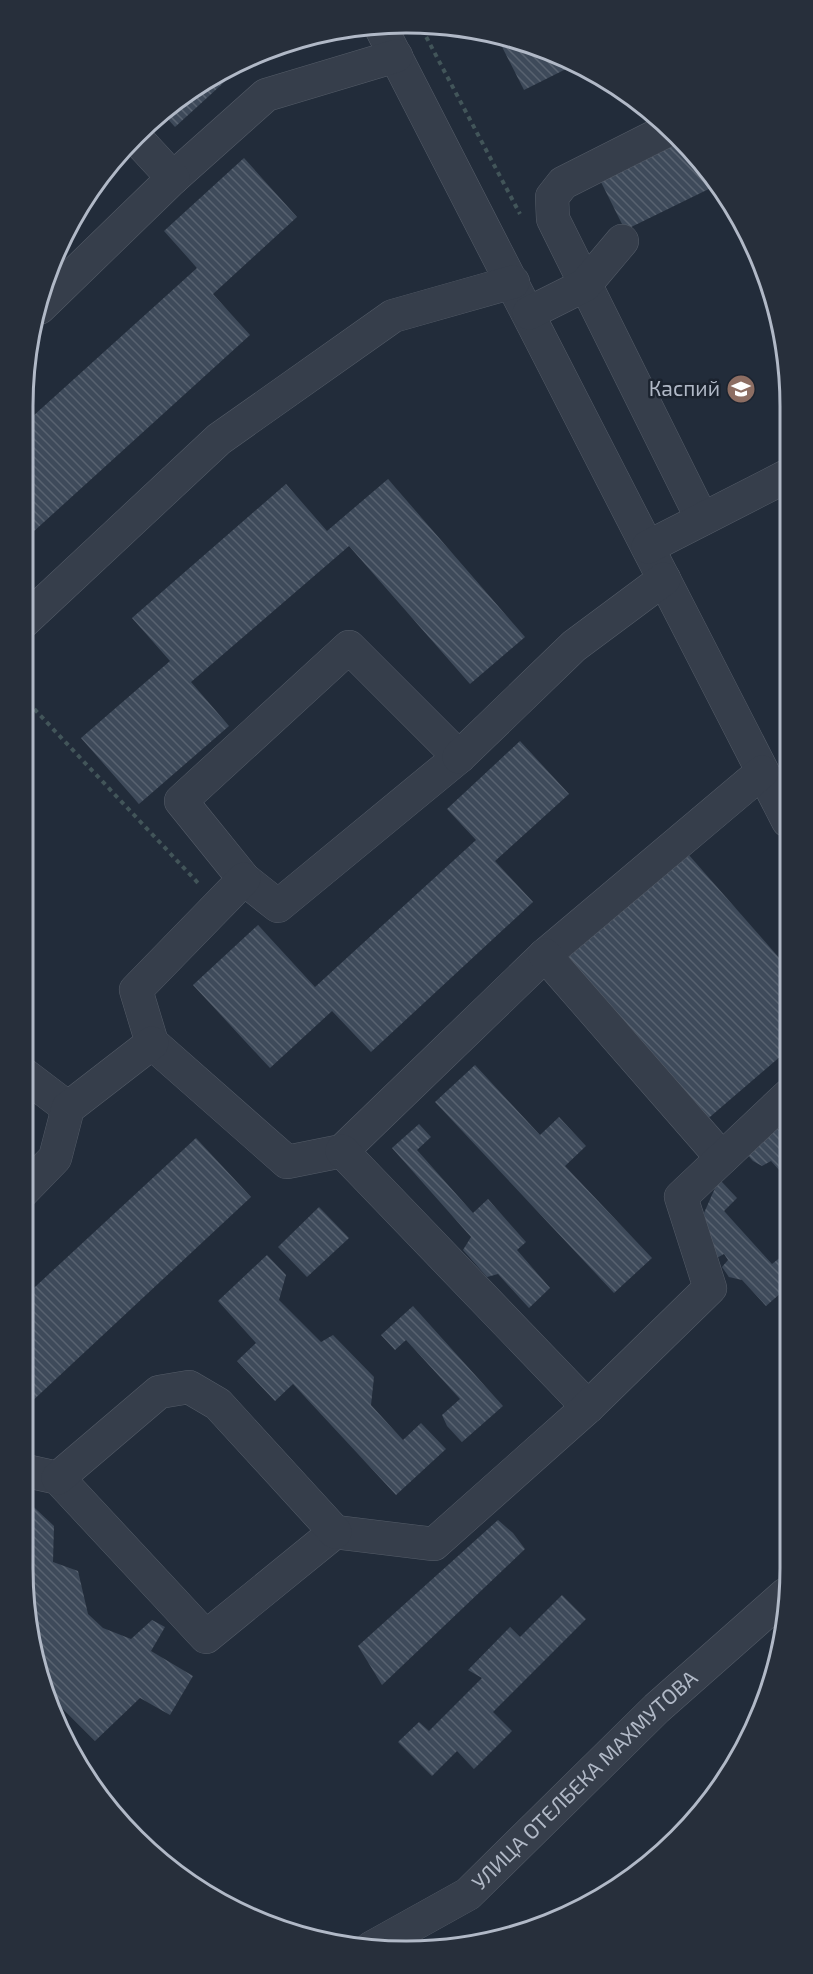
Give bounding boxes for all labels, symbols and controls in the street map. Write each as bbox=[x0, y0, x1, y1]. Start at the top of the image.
school or university icon: Каспий bbox=[725, 373, 757, 405]
place label: Каспий bbox=[649, 375, 720, 400]
street label: УЛИЦА ОТЕЛБЕКА МАХМУТОВА bbox=[466, 1664, 702, 1894]

